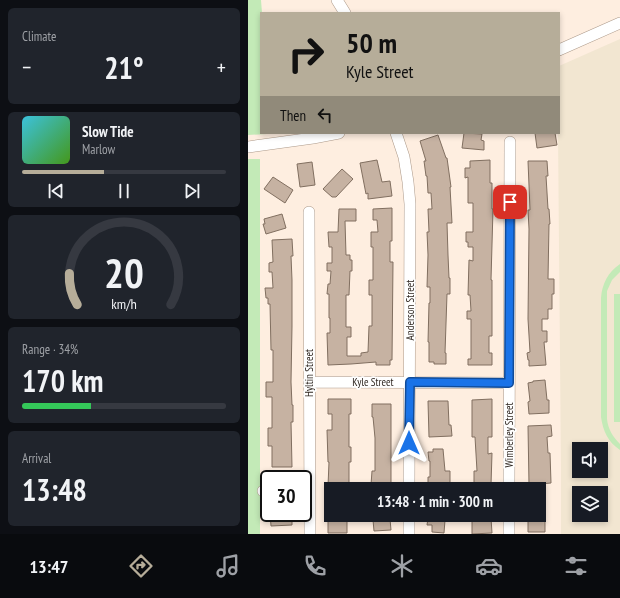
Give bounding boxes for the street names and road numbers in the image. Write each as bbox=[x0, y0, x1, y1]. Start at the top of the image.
street label: Anderson Street bbox=[403, 280, 417, 340]
street label: Hyltin Street bbox=[302, 349, 316, 397]
street label: Kyle Street bbox=[352, 375, 394, 389]
street label: Wimberley Street bbox=[502, 402, 516, 468]

